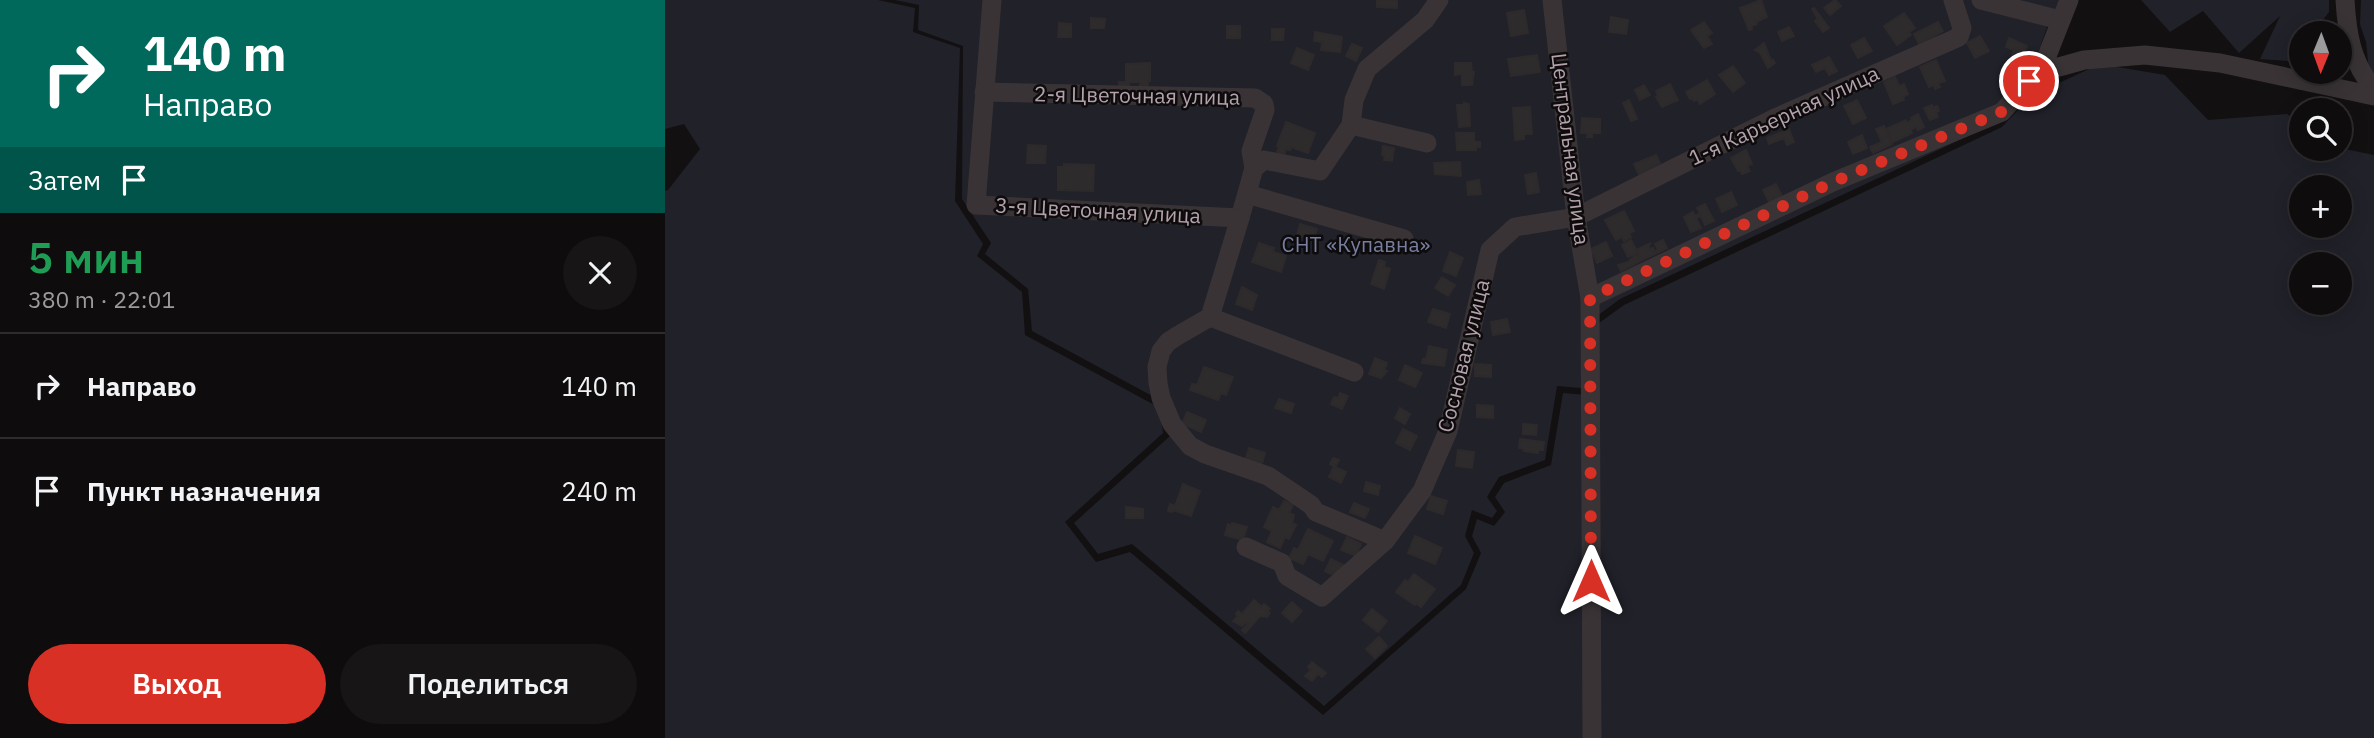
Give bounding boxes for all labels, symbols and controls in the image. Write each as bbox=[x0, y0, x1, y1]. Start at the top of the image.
text: 140 m bbox=[143, 21, 287, 84]
north arrow bbox=[2289, 21, 2352, 84]
map controls bbox=[2289, 21, 2352, 315]
icon: right bbox=[28, 28, 119, 119]
street label: Центральная улица bbox=[1545, 51, 1597, 247]
pin bbox=[1999, 51, 2059, 111]
street label: 1-я Карьерная улица bbox=[1684, 59, 1883, 172]
icon: arrive bbox=[2010, 62, 2048, 100]
street label: 2-я Цветочная улица bbox=[1034, 79, 1240, 111]
text: Направо bbox=[143, 83, 272, 125]
button: search bbox=[2289, 98, 2352, 161]
icon: arrive bbox=[115, 161, 153, 199]
text: Затем bbox=[28, 163, 101, 197]
button: + bbox=[2289, 175, 2352, 238]
street label: 3-я Цветочная улица bbox=[994, 191, 1202, 229]
text: 5 мин bbox=[28, 230, 144, 285]
park label: СНТ «Купавна» bbox=[1282, 230, 1431, 258]
button: close bbox=[563, 236, 637, 310]
button: − bbox=[2289, 252, 2352, 315]
street label: Сосновая улица bbox=[1430, 276, 1496, 435]
text: 380 m · 22:01 bbox=[28, 284, 175, 314]
icon: right bbox=[28, 367, 66, 405]
text: Направо bbox=[87, 369, 196, 403]
text: 140 m bbox=[561, 369, 637, 403]
icon: arrive bbox=[28, 472, 66, 510]
text: Пункт назначения bbox=[87, 474, 321, 508]
text: 240 m bbox=[561, 474, 637, 508]
position arrow bbox=[1554, 544, 1628, 618]
button: Выход bbox=[28, 644, 326, 724]
button: Поделиться bbox=[340, 644, 637, 724]

